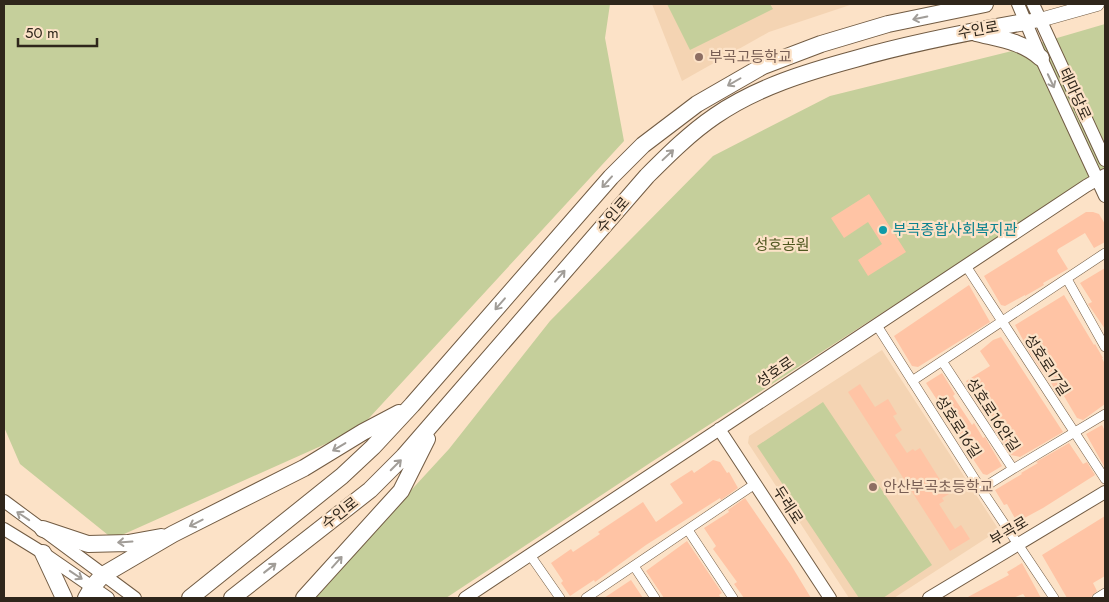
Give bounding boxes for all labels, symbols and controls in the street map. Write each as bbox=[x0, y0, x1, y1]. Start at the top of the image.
one-way arrow bbox=[912, 13, 928, 23]
scale bar bbox=[18, 15, 96, 47]
street label: 수인로 bbox=[956, 16, 1000, 44]
text: 50 m bbox=[25, 22, 59, 44]
place label: 부곡고등학교 bbox=[709, 46, 792, 68]
marker: 부곡고등학교 bbox=[693, 51, 705, 63]
street label: 태마당로 bbox=[1053, 64, 1097, 124]
one-way arrow bbox=[1047, 73, 1057, 88]
one-way arrow bbox=[728, 78, 742, 88]
one-way arrow bbox=[662, 149, 675, 161]
one-way arrow bbox=[601, 175, 613, 188]
street label: 수인로 bbox=[591, 192, 635, 238]
place label: 부곡종합사회복지관 bbox=[893, 219, 1017, 241]
marker: 부곡종합사회복지관 bbox=[877, 224, 889, 236]
park label: 성호공원 bbox=[754, 234, 810, 256]
one-way arrow bbox=[554, 270, 566, 283]
one-way arrow bbox=[494, 298, 506, 311]
street label: 성호로17길 bbox=[1019, 330, 1075, 400]
street label: 성호로 bbox=[752, 351, 798, 393]
street label: 성호로16안길 bbox=[961, 374, 1025, 456]
street label: 성호로16길 bbox=[930, 391, 986, 463]
one-way arrow bbox=[332, 442, 346, 452]
one-way arrow bbox=[389, 459, 401, 471]
place label: 안산부곡초등학교 bbox=[883, 476, 993, 498]
marker: 안산부곡초등학교 bbox=[867, 481, 879, 493]
street label: 두레로 bbox=[767, 482, 809, 528]
street label: 수인로 bbox=[317, 492, 363, 534]
one-way arrow bbox=[16, 511, 30, 521]
street label: 부곡로 bbox=[986, 511, 1032, 551]
one-way arrow bbox=[188, 518, 203, 528]
one-way arrow bbox=[117, 538, 133, 547]
one-way arrow bbox=[331, 556, 343, 569]
one-way arrow bbox=[264, 563, 277, 574]
one-way arrow bbox=[69, 570, 83, 580]

